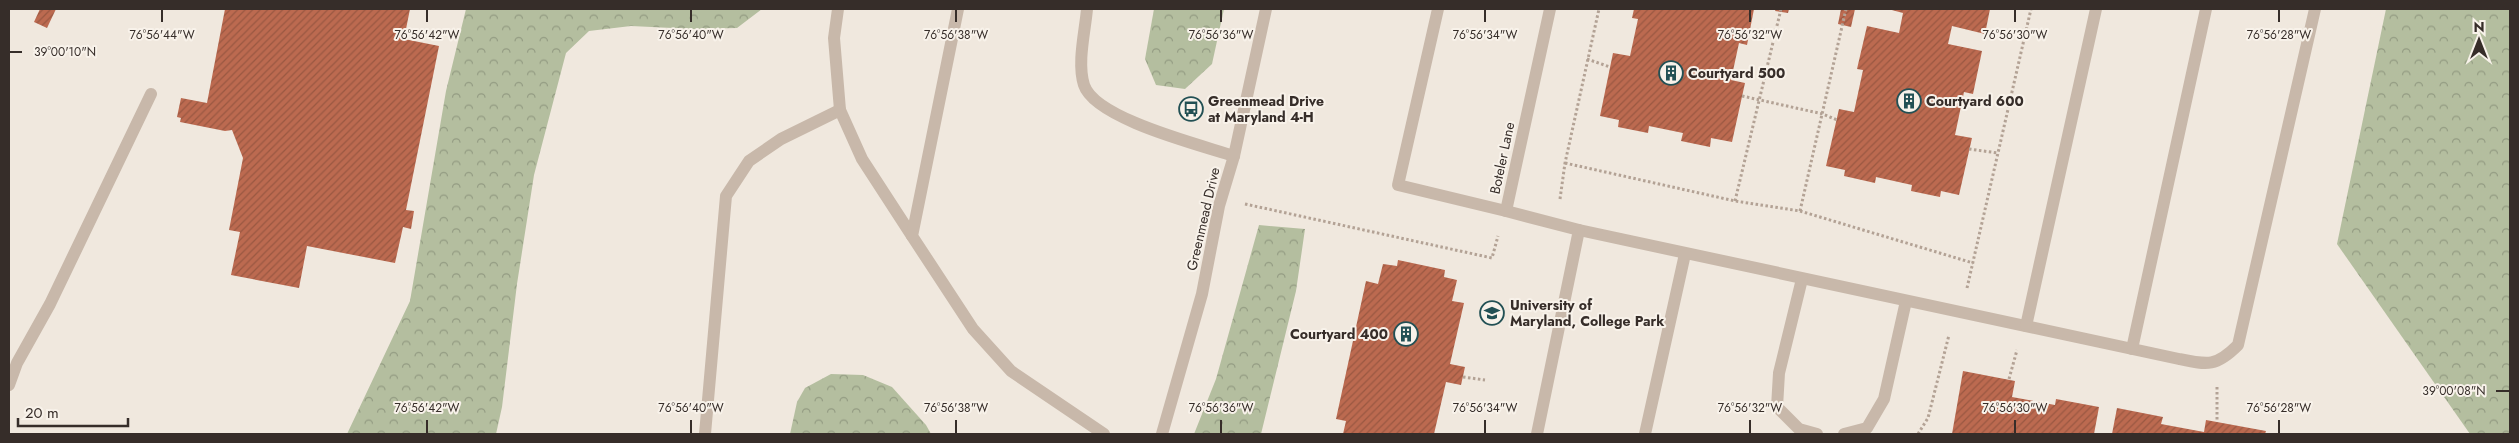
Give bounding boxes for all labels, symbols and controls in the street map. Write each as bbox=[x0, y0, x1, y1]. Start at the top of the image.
north arrow bbox=[2454, 15, 2504, 65]
text: N bbox=[2473, 17, 2485, 37]
text: 76°56'44"W bbox=[129, 26, 195, 44]
text: 76°56'42"W bbox=[395, 26, 460, 44]
text: 76°56'40"W bbox=[658, 26, 724, 44]
text: 76°56'38"W bbox=[924, 26, 988, 44]
text: 76°56'36"W bbox=[1189, 26, 1253, 44]
text: 76°56'34"W bbox=[1453, 26, 1517, 44]
text: 76°56'32"W bbox=[1718, 26, 1782, 44]
text: 76°56'30"W bbox=[1983, 26, 2048, 44]
text: 76°56'28"W bbox=[2247, 26, 2311, 44]
text: 39°00'10"N bbox=[34, 43, 96, 61]
building icon: Courtyard 500 bbox=[1658, 60, 1684, 86]
place label: Courtyard 500 bbox=[1688, 63, 1785, 83]
building icon: Courtyard 600 bbox=[1896, 88, 1922, 114]
place label: Greenmead Drive at Maryland 4-H bbox=[1208, 91, 1324, 127]
place label: Courtyard 600 bbox=[1926, 91, 2024, 111]
bus stop icon: Greenmead Drive at Maryland 4-H bbox=[1178, 96, 1204, 122]
street label: Boteler Lane bbox=[1485, 120, 1519, 196]
street label: Greenmead Drive bbox=[1181, 165, 1225, 273]
place label: University of Maryland, College Park bbox=[1510, 295, 1664, 331]
school or university icon: University of Maryland, College Park bbox=[1479, 300, 1505, 326]
building icon: Courtyard 400 bbox=[1393, 321, 1419, 347]
place label: Courtyard 400 bbox=[1290, 324, 1388, 344]
text: 39°00'08"N bbox=[2422, 382, 2486, 400]
scale bar bbox=[18, 396, 128, 428]
text: 76°56'42"W bbox=[395, 399, 460, 417]
text: 76°56'40"W bbox=[658, 399, 724, 417]
text: 76°56'38"W bbox=[924, 399, 988, 417]
text: 76°56'36"W bbox=[1189, 399, 1253, 417]
text: 76°56'34"W bbox=[1453, 399, 1517, 417]
text: 76°56'32"W bbox=[1718, 399, 1782, 417]
text: 76°56'30"W bbox=[1983, 399, 2048, 417]
text: 76°56'28"W bbox=[2247, 399, 2311, 417]
text: 20 m bbox=[25, 402, 59, 424]

